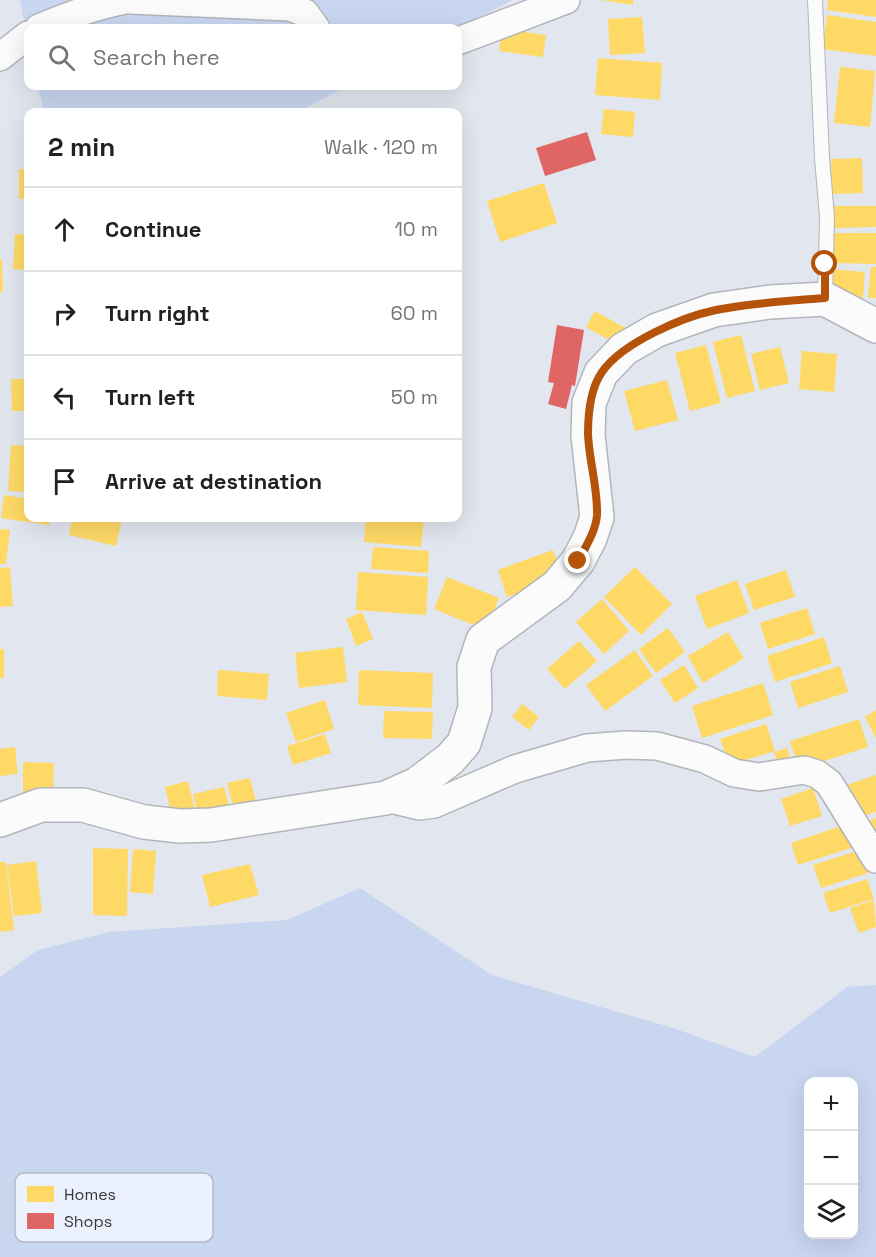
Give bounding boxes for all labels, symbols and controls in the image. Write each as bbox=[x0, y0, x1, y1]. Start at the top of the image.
search box bbox=[24, 24, 462, 90]
icon: search bbox=[45, 41, 78, 74]
text: Search here bbox=[93, 43, 220, 71]
text: 2 min bbox=[48, 130, 115, 164]
text: Walk · 120 m bbox=[324, 134, 438, 160]
icon: ahead bbox=[48, 213, 81, 246]
text: Continue bbox=[105, 215, 201, 243]
text: 10 m bbox=[394, 216, 438, 242]
route start bbox=[811, 250, 837, 276]
icon: right bbox=[48, 297, 81, 330]
text: Turn right bbox=[105, 299, 210, 327]
text: 60 m bbox=[391, 300, 438, 326]
icon: left bbox=[48, 381, 81, 414]
text: Turn left bbox=[105, 383, 195, 411]
text: 50 m bbox=[391, 384, 438, 410]
icon: arrive bbox=[48, 465, 81, 498]
text: Arrive at destination bbox=[105, 467, 322, 495]
route end bbox=[564, 547, 590, 573]
map controls bbox=[804, 1077, 858, 1239]
button: + bbox=[804, 1077, 858, 1131]
button: − bbox=[804, 1131, 858, 1185]
legend bbox=[15, 1173, 213, 1242]
text: Homes bbox=[64, 1184, 116, 1205]
button: layers bbox=[804, 1185, 858, 1239]
text: Shops bbox=[64, 1211, 112, 1232]

